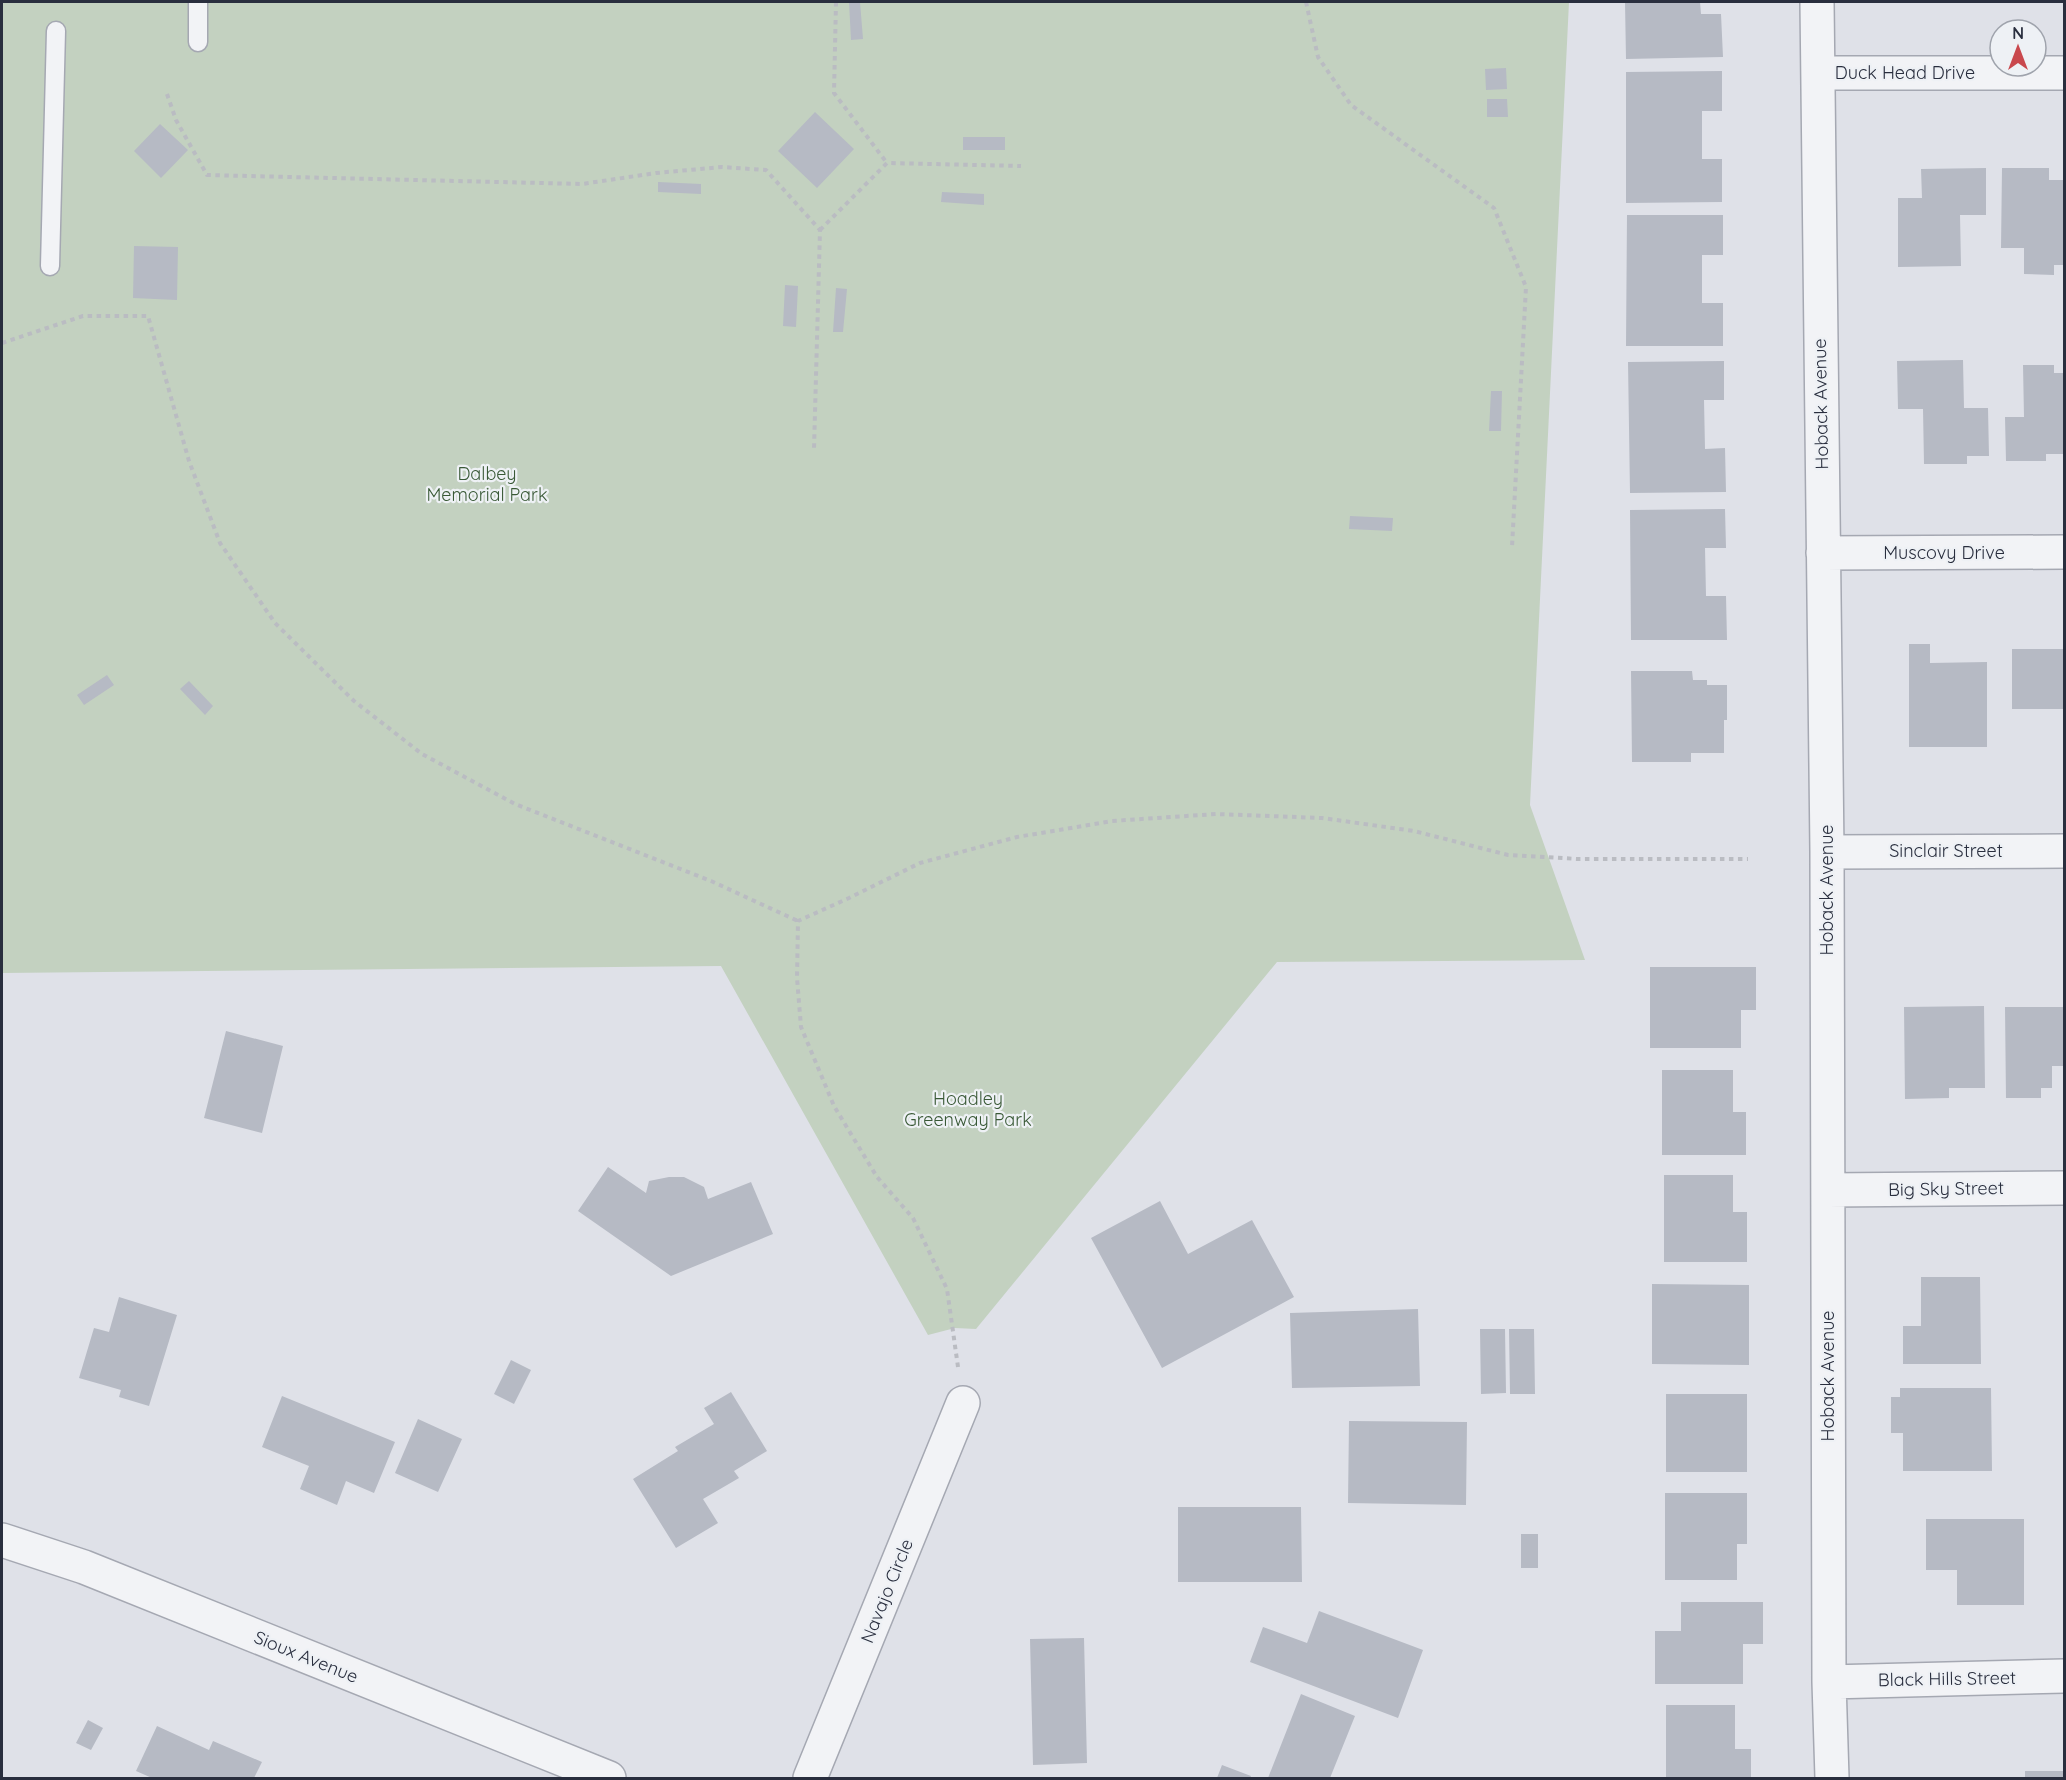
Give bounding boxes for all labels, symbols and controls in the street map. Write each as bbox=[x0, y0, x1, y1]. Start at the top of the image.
north arrow bbox=[1988, 18, 2048, 78]
text: N bbox=[2012, 23, 2024, 43]
street label: Duck Head Drive bbox=[1835, 61, 1975, 84]
street label: Hoback Avenue bbox=[1808, 338, 1833, 470]
park label: Dalbey Memorial Park bbox=[426, 462, 548, 506]
street label: Muscovy Drive bbox=[1883, 541, 2005, 564]
street label: Hoback Avenue bbox=[1815, 824, 1838, 956]
street label: Sinclair Street bbox=[1889, 839, 2003, 862]
park label: Hoadley Greenway Park bbox=[904, 1087, 1032, 1131]
street label: Big Sky Street bbox=[1888, 1176, 2004, 1201]
street label: Hoback Avenue bbox=[1816, 1310, 1839, 1442]
street label: Navajo Circle bbox=[855, 1535, 918, 1646]
street label: Sioux Avenue bbox=[251, 1625, 362, 1688]
street label: Black Hills Street bbox=[1878, 1666, 2016, 1691]

